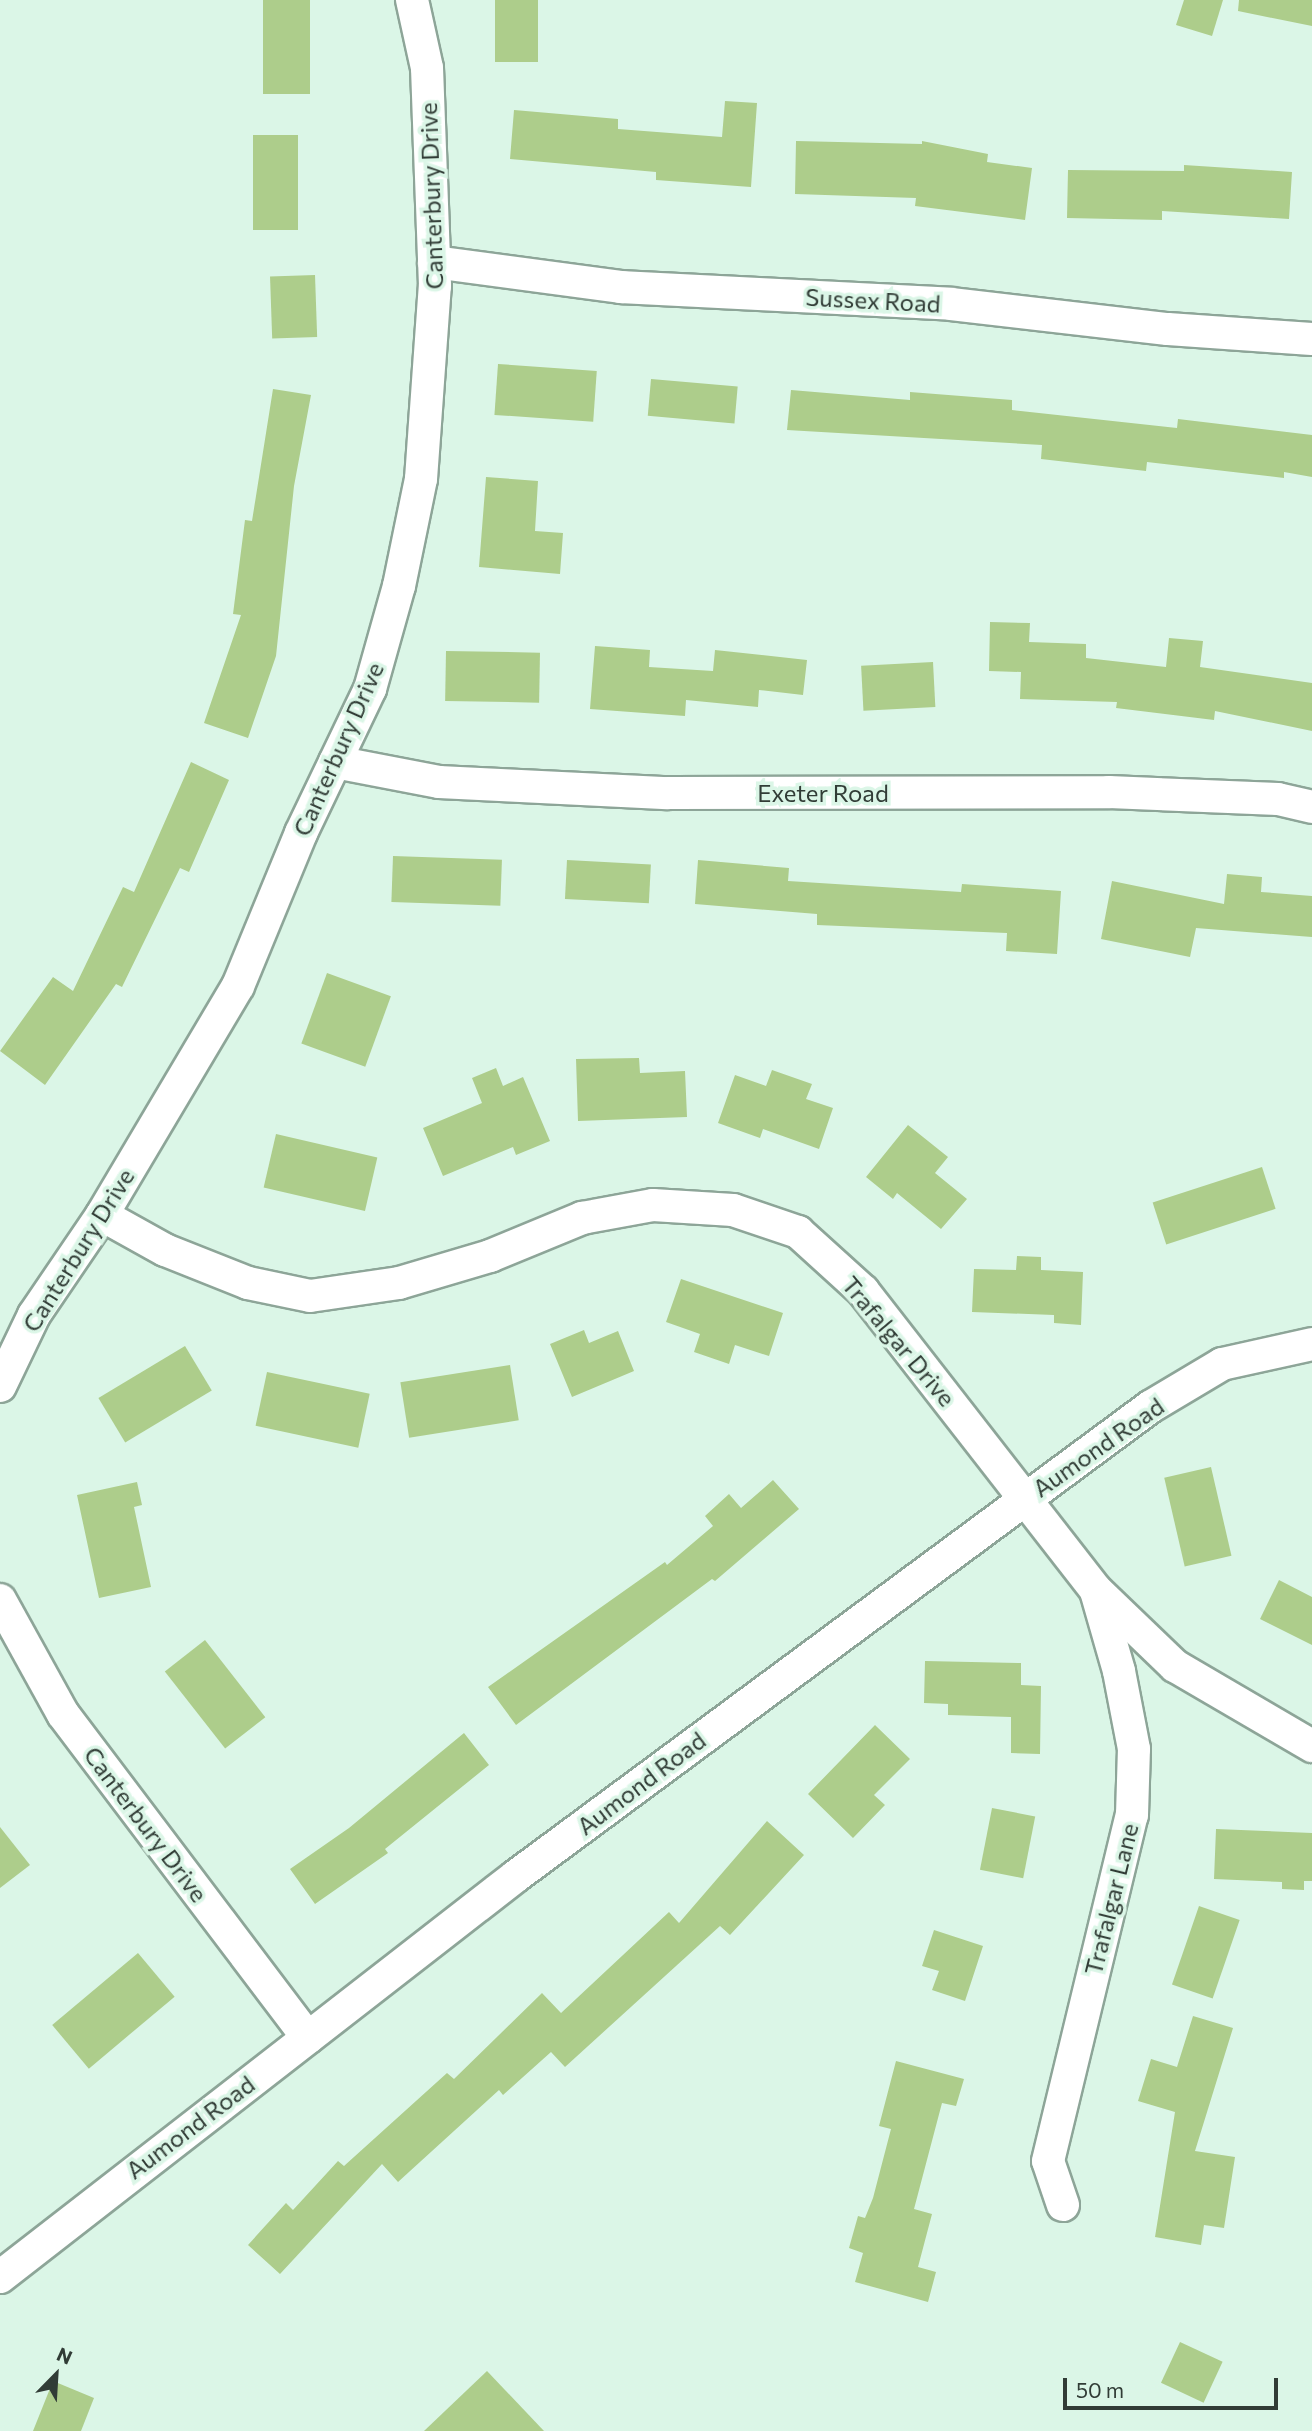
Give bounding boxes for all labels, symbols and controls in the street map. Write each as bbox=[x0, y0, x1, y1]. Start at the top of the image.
street label: Canterbury Drive bbox=[413, 102, 449, 290]
street label: Sussex Road bbox=[805, 282, 941, 318]
street label: Canterbury Drive bbox=[287, 658, 389, 840]
street label: Exeter Road bbox=[757, 779, 889, 807]
street label: Canterbury Drive bbox=[16, 1163, 140, 1337]
street label: Trafalgar Drive bbox=[836, 1270, 962, 1412]
street label: Aumond Road bbox=[1027, 1391, 1169, 1503]
street label: Aumond Road bbox=[571, 1725, 711, 1841]
street label: Canterbury Drive bbox=[78, 1741, 214, 1907]
street label: Trafalgar Lane bbox=[1078, 1820, 1144, 1978]
street label: Aumond Road bbox=[120, 2069, 260, 2185]
north arrow bbox=[21, 2340, 91, 2410]
text: N bbox=[54, 2342, 76, 2369]
scale bar bbox=[1067, 2364, 1282, 2408]
text: 50 m bbox=[1076, 2377, 1124, 2402]

